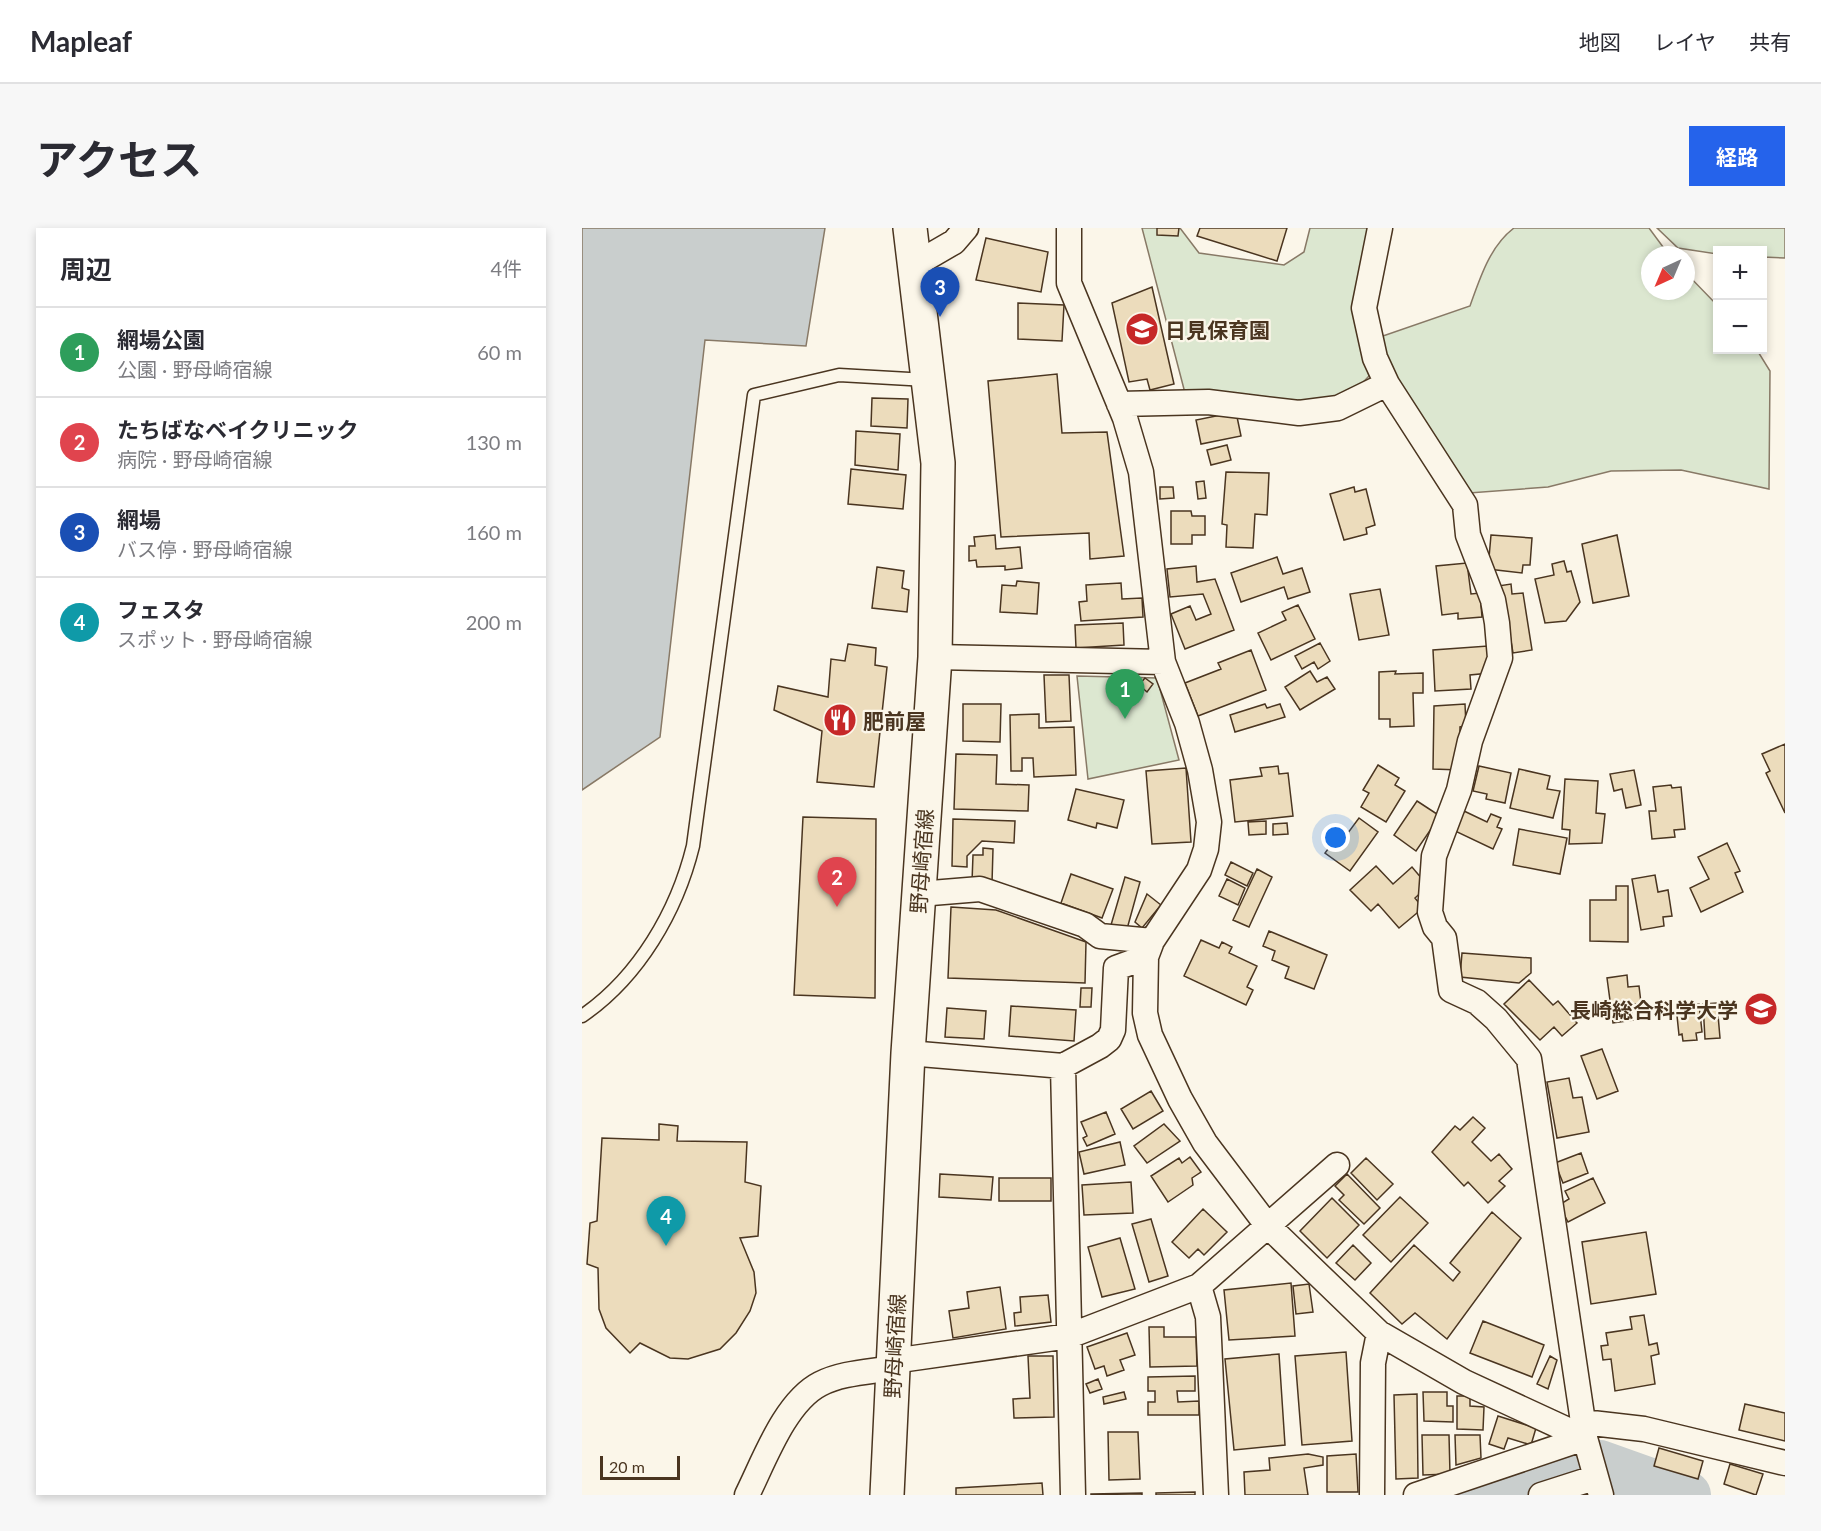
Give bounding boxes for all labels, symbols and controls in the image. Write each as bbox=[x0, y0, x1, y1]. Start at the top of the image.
text: Mapleaf bbox=[30, 24, 132, 58]
text: 地図 bbox=[1579, 29, 1621, 54]
text: レイヤ bbox=[1654, 29, 1716, 54]
text: 共有 bbox=[1749, 29, 1791, 54]
button: 経路 bbox=[1689, 126, 1785, 186]
text: アクセス bbox=[36, 134, 202, 184]
north arrow bbox=[1641, 246, 1695, 300]
map controls bbox=[1713, 246, 1767, 354]
button: + bbox=[1713, 246, 1767, 300]
text: 周辺 bbox=[60, 253, 112, 285]
text: 4件 bbox=[490, 256, 522, 280]
pin: 3 bbox=[920, 268, 960, 317]
button: − bbox=[1713, 300, 1767, 354]
school or university icon: 日見保育園 bbox=[1124, 311, 1160, 347]
place label: 日見保育園 bbox=[1165, 317, 1270, 342]
text: 網場公園 bbox=[117, 326, 205, 353]
text: 1 bbox=[74, 340, 85, 364]
text: 60 m bbox=[477, 340, 522, 364]
text: 公園 · 野母崎宿線 bbox=[117, 357, 272, 381]
text: たちばなベイクリニック bbox=[117, 416, 359, 443]
text: 2 bbox=[74, 430, 85, 454]
text: 130 m bbox=[466, 430, 522, 454]
text: 病院 · 野母崎宿線 bbox=[117, 447, 272, 471]
text: 網場 bbox=[117, 506, 161, 533]
text: 3 bbox=[74, 520, 85, 544]
text: 160 m bbox=[466, 520, 522, 544]
text: バス停 · 野母崎宿線 bbox=[117, 537, 292, 561]
text: フェスタ bbox=[117, 596, 205, 623]
text: 4 bbox=[74, 610, 85, 634]
text: 200 m bbox=[466, 610, 522, 634]
text: スポット · 野母崎宿線 bbox=[117, 627, 312, 651]
pin: 1 bbox=[1106, 670, 1144, 719]
restaurant icon: 肥前屋 bbox=[822, 702, 858, 738]
place label: 肥前屋 bbox=[863, 708, 926, 733]
street label: 野母崎宿線 bbox=[905, 808, 937, 914]
your location bbox=[1321, 823, 1350, 852]
pin: 2 bbox=[818, 858, 856, 907]
school or university icon: 長崎総合科学大学 bbox=[1743, 991, 1779, 1027]
place label: 長崎総合科学大学 bbox=[1570, 997, 1738, 1022]
pin: 4 bbox=[646, 1196, 686, 1246]
street label: 野母崎宿線 bbox=[879, 1293, 909, 1399]
scale bar bbox=[600, 1453, 680, 1480]
text: 20 m bbox=[609, 1457, 645, 1476]

